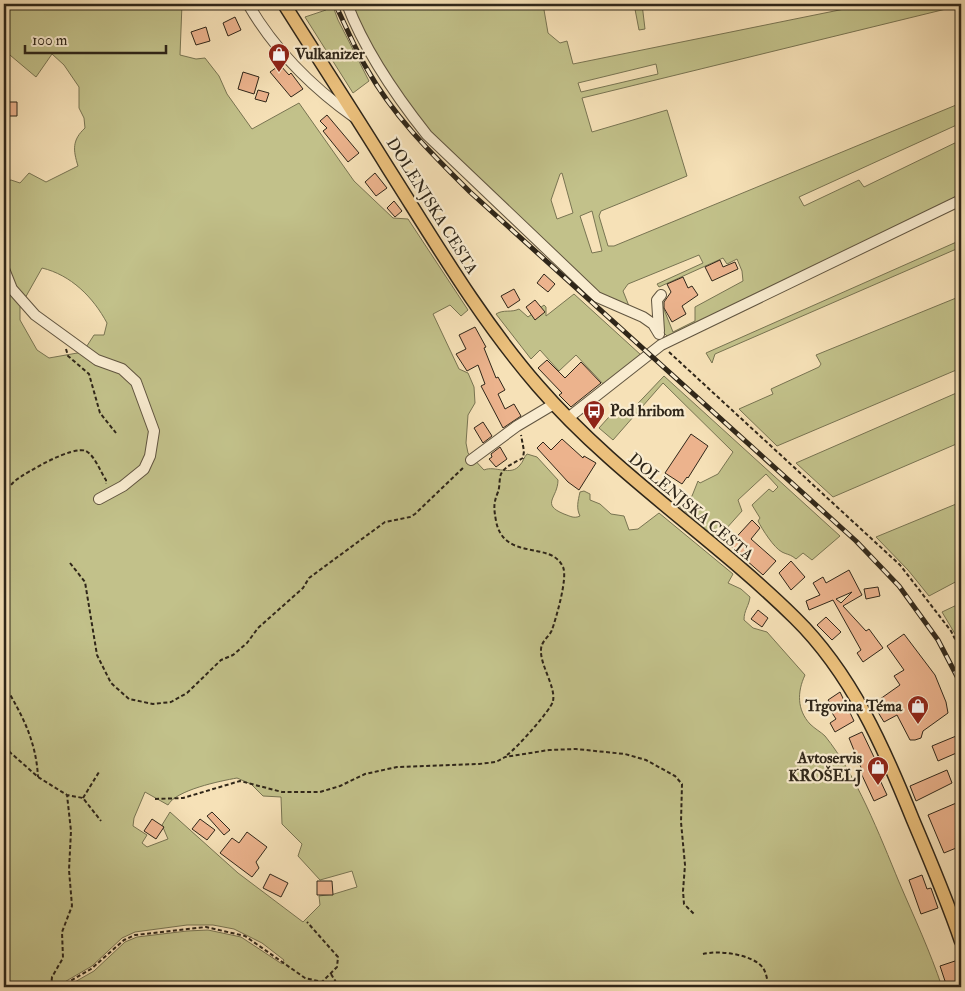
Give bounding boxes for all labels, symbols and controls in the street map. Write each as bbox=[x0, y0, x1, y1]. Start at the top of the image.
scale bar bbox=[25, 22, 166, 54]
text: 100 m bbox=[32, 31, 68, 50]
shop icon: Vulkanizer bbox=[267, 42, 291, 73]
place label: Vulkanizer bbox=[294, 44, 366, 64]
street label: DOLENJSKA CESTA bbox=[381, 134, 482, 278]
bus stop icon: Pod hribom bbox=[582, 399, 606, 430]
place label: Pod hribom bbox=[610, 401, 685, 421]
street label: DOLENJSKA CESTA bbox=[624, 449, 758, 566]
shop icon: Trgovina Téma bbox=[906, 694, 930, 725]
place label: Trgovina Téma bbox=[804, 696, 902, 717]
place label: Avtoservis KROŠELJ bbox=[788, 748, 863, 787]
shop icon: Avtoservis KROŠELJ bbox=[866, 755, 890, 786]

